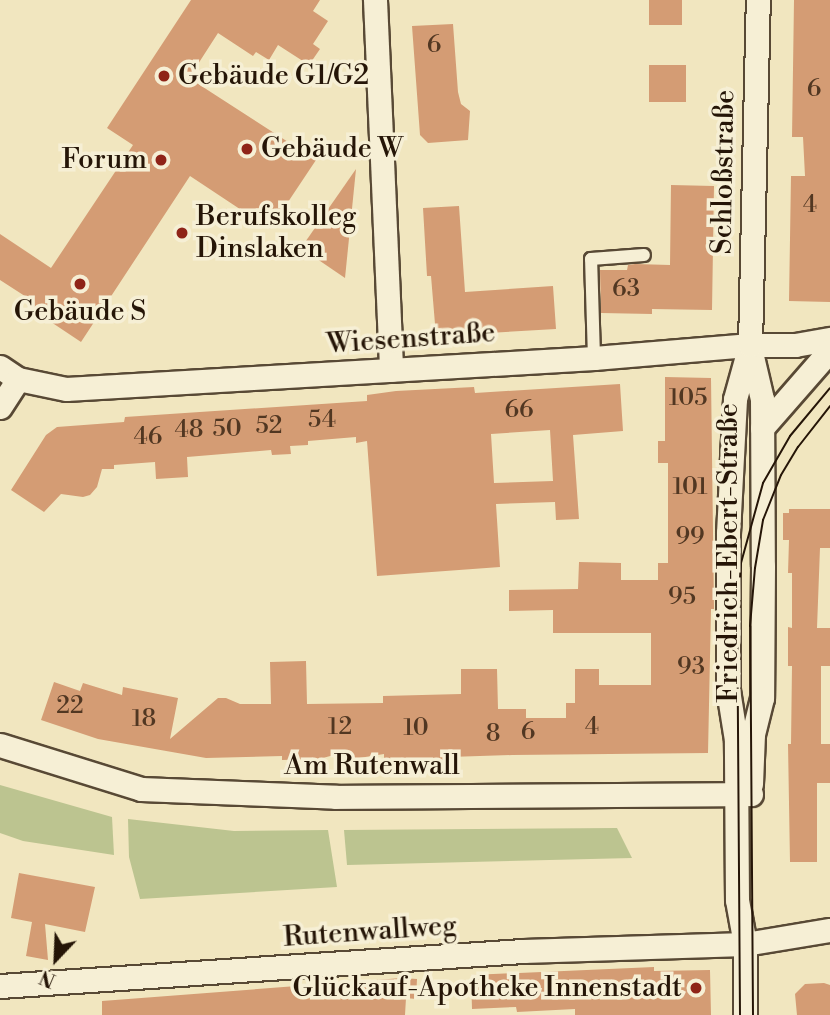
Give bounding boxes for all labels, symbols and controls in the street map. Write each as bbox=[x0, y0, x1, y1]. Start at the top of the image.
house number: 6 bbox=[427, 32, 441, 60]
place label: Gebäude G1/G2 bbox=[178, 59, 369, 93]
marker: Gebäude G1/G2 bbox=[156, 68, 172, 84]
house number: 6 bbox=[807, 76, 821, 104]
street label: Schloßstraße bbox=[706, 89, 742, 255]
place label: Gebäude W bbox=[261, 132, 403, 166]
marker: Gebäude W bbox=[239, 141, 255, 157]
place label: Forum bbox=[61, 143, 147, 177]
marker: Forum bbox=[153, 152, 169, 168]
house number: 4 bbox=[803, 192, 817, 220]
place label: Berufskolleg Dinslaken bbox=[196, 200, 357, 266]
marker: Berufskolleg Dinslaken bbox=[174, 225, 190, 241]
marker: Gebäude S bbox=[72, 276, 88, 292]
house number: 63 bbox=[612, 276, 640, 304]
place label: Gebäude S bbox=[14, 295, 146, 329]
street label: Wiesenstraße bbox=[325, 316, 497, 362]
house number: 105 bbox=[669, 385, 707, 413]
house number: 66 bbox=[504, 397, 534, 425]
street label: Friedrich-Ebert-Straße bbox=[712, 403, 746, 703]
house number: 54 bbox=[308, 407, 336, 435]
house number: 52 bbox=[256, 413, 282, 441]
house number: 50 bbox=[212, 416, 242, 444]
house number: 48 bbox=[175, 417, 203, 445]
house number: 46 bbox=[134, 424, 162, 452]
house number: 101 bbox=[672, 474, 708, 502]
house number: 99 bbox=[675, 524, 705, 552]
house number: 95 bbox=[668, 584, 696, 612]
house number: 93 bbox=[677, 654, 705, 682]
house number: 22 bbox=[56, 693, 84, 721]
house number: 18 bbox=[132, 706, 156, 734]
house number: 12 bbox=[328, 714, 352, 742]
house number: 4 bbox=[585, 714, 599, 742]
house number: 10 bbox=[403, 715, 429, 743]
house number: 6 bbox=[521, 719, 535, 747]
house number: 8 bbox=[486, 721, 500, 749]
street label: Am Rutenwall bbox=[284, 749, 460, 783]
street label: Rutenwallweg bbox=[282, 909, 458, 955]
north arrow bbox=[21, 924, 91, 994]
text: N bbox=[36, 964, 59, 992]
place label: Glückauf-Apotheke Innenstadt bbox=[292, 971, 682, 1005]
marker: Glückauf-Apotheke Innenstadt bbox=[688, 980, 704, 996]

